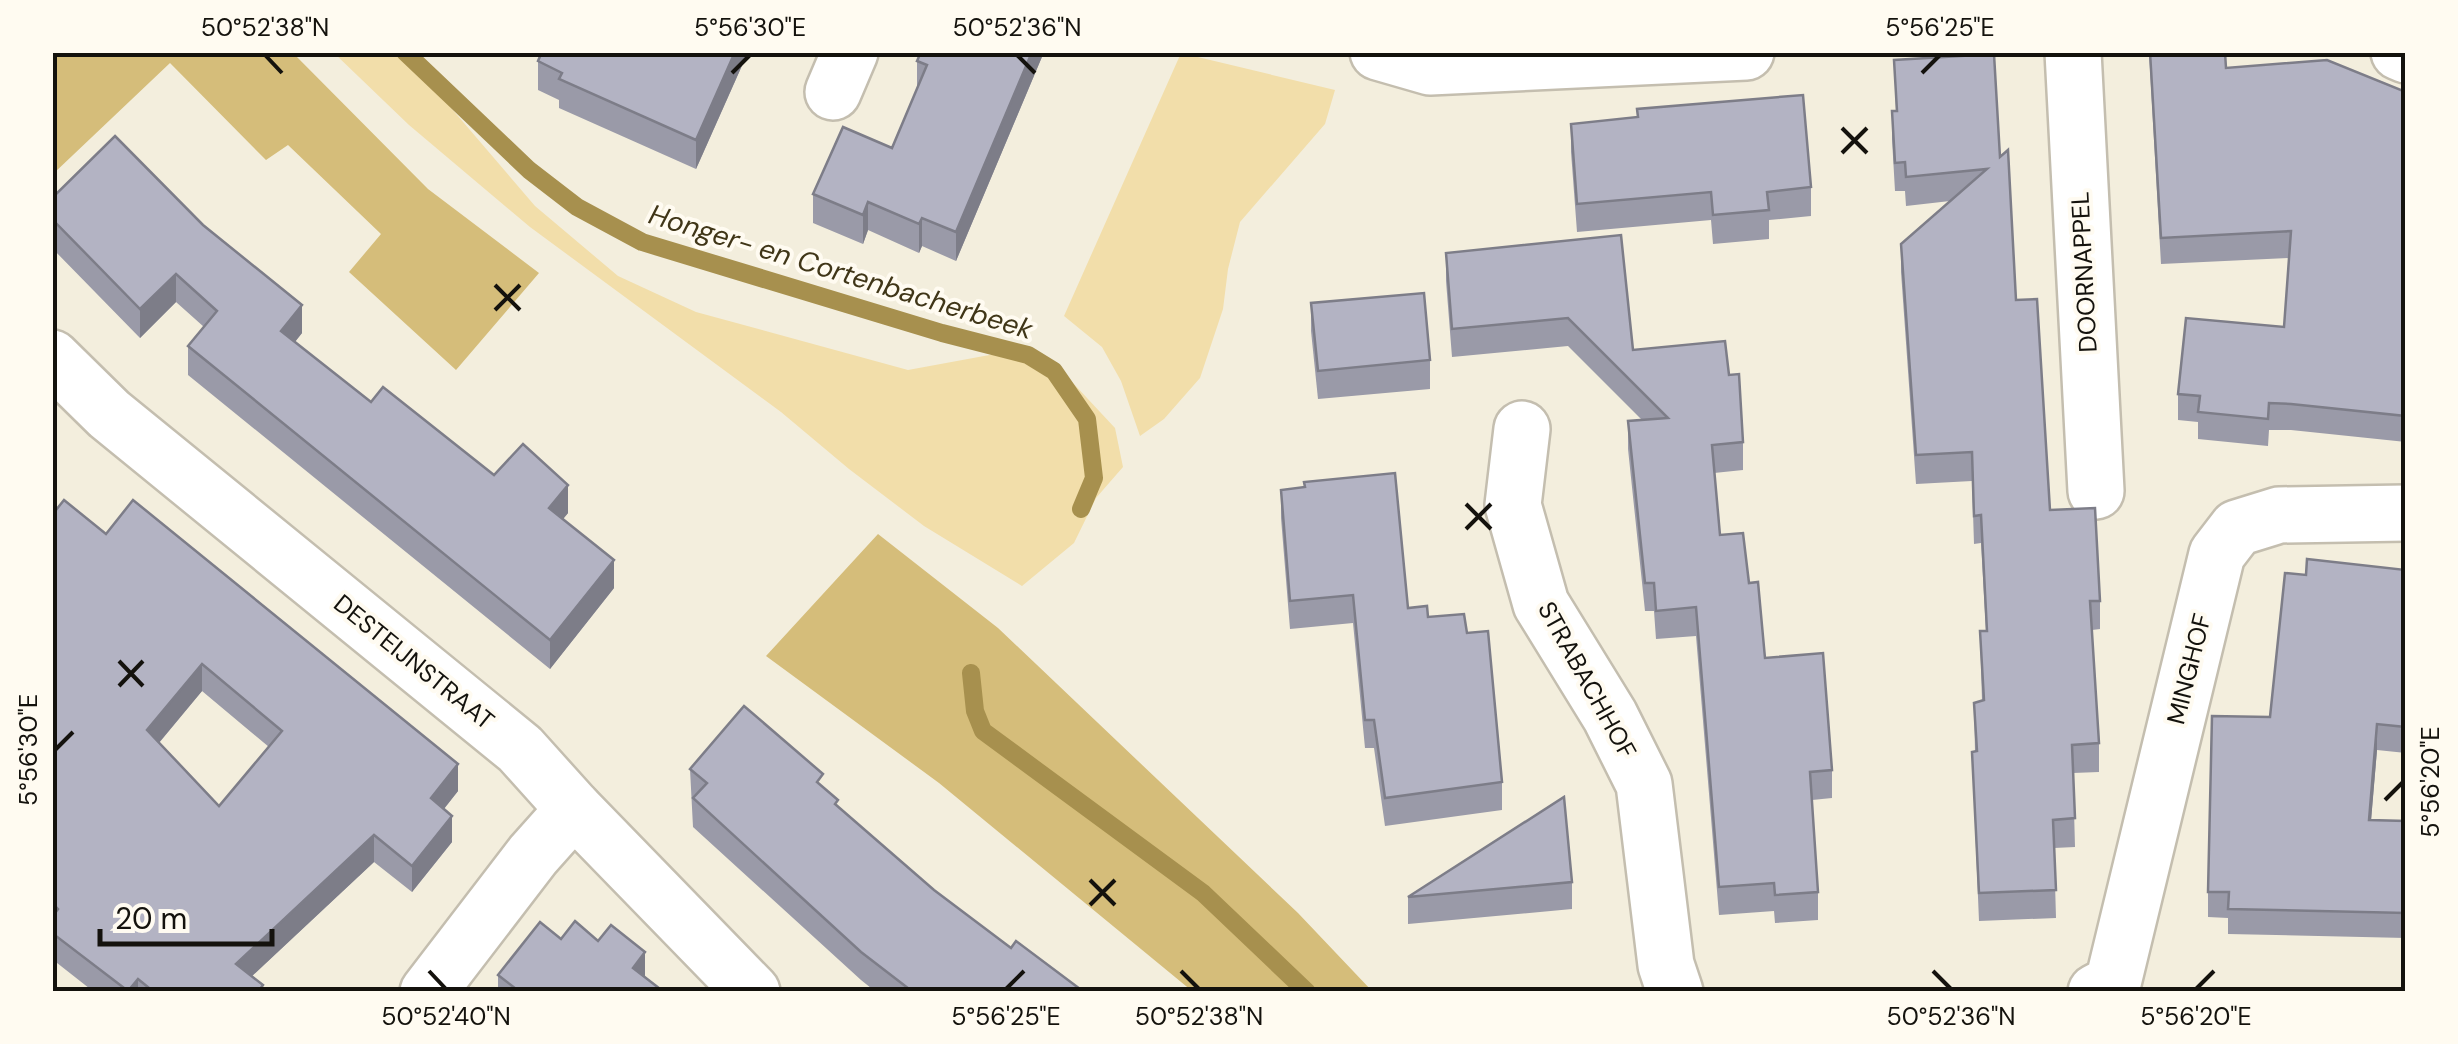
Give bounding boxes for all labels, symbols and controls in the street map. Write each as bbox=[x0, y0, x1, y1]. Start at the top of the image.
text: 50°52'38"N bbox=[201, 11, 329, 44]
text: 5°56'30"E bbox=[694, 11, 806, 44]
text: 50°52'36"N bbox=[952, 11, 1082, 44]
text: 5°56'25"E bbox=[1885, 11, 1995, 44]
street label: DOORNAPPEL bbox=[2063, 191, 2105, 353]
water label: Honger- en Cortenbacherbeek bbox=[644, 196, 1038, 348]
street label: DESTEIJNSTRAAT bbox=[327, 587, 501, 737]
street label: STRABACHHOF bbox=[1530, 596, 1644, 764]
street label: MINGHOF bbox=[2159, 610, 2219, 728]
text: 5°56'30"E bbox=[12, 694, 45, 806]
text: 5°56'20"E bbox=[2414, 726, 2447, 838]
scale bar bbox=[100, 884, 272, 946]
text: 20 m bbox=[115, 899, 187, 938]
text: 50°52'40"N bbox=[381, 1000, 511, 1033]
text: 5°56'25"E bbox=[951, 1000, 1061, 1033]
text: 50°52'38"N bbox=[1135, 1000, 1263, 1033]
text: 50°52'36"N bbox=[1886, 1000, 2016, 1033]
text: 5°56'20"E bbox=[2140, 1000, 2252, 1033]

